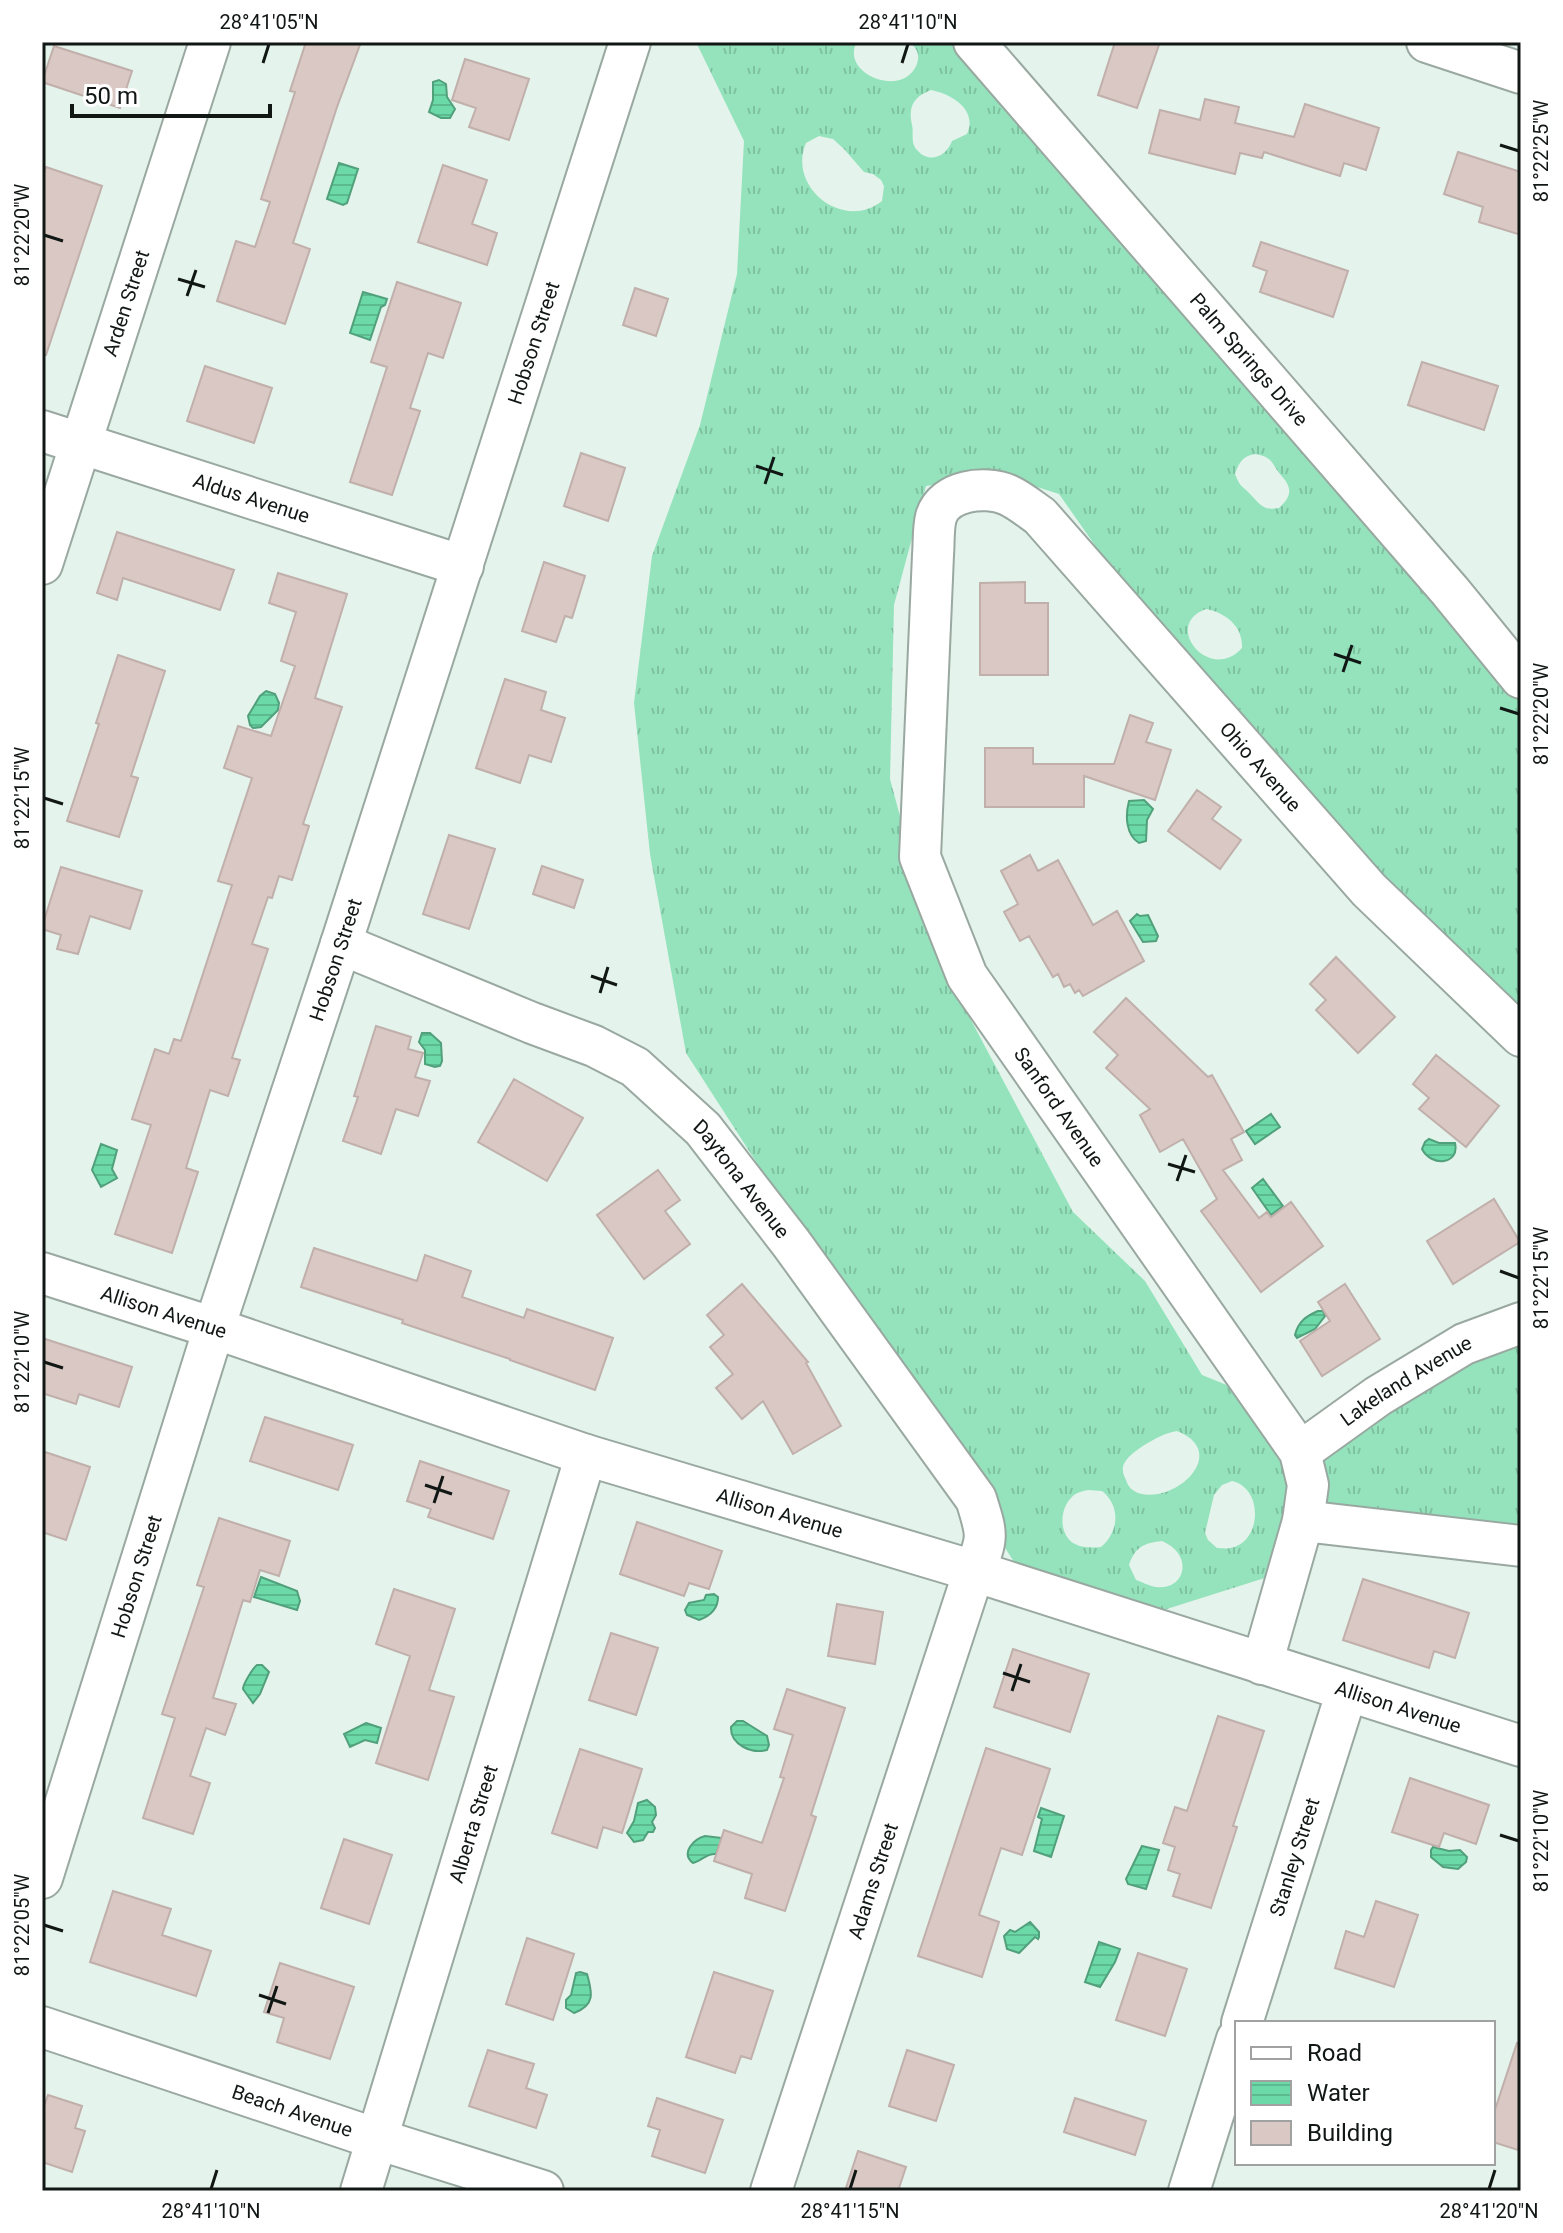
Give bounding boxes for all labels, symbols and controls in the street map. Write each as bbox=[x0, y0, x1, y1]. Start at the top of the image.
text: 28°41'05"N bbox=[219, 10, 319, 34]
text: 28°41'10"N bbox=[858, 10, 958, 34]
scale bar bbox=[72, 68, 270, 118]
text: 50 m bbox=[84, 82, 138, 110]
text: 81°22'25"W bbox=[1529, 99, 1553, 202]
text: 81°22'20"W bbox=[10, 183, 34, 286]
street label: Arden Street bbox=[98, 247, 154, 359]
street label: Hobson Street bbox=[503, 278, 564, 407]
street label: Palm Springs Drive bbox=[1185, 288, 1313, 431]
street label: Aldus Avenue bbox=[190, 468, 313, 528]
text: 81°22'20"W bbox=[1529, 662, 1553, 765]
street label: Ohio Avenue bbox=[1215, 717, 1306, 816]
text: 81°22'15"W bbox=[10, 746, 34, 849]
street label: Hobson Street bbox=[304, 896, 367, 1024]
street label: Sanford Avenue bbox=[1009, 1043, 1109, 1171]
street label: Daytona Avenue bbox=[689, 1114, 795, 1243]
text: 81°22'15"W bbox=[1529, 1226, 1553, 1329]
street label: Allison Avenue bbox=[98, 1281, 230, 1344]
text: 81°22'10"W bbox=[10, 1310, 34, 1413]
street label: Lakeland Avenue bbox=[1336, 1330, 1475, 1431]
street label: Allison Avenue bbox=[714, 1483, 846, 1543]
street label: Hobson Street bbox=[106, 1512, 167, 1641]
street label: Allison Avenue bbox=[1332, 1675, 1464, 1738]
street label: Alberta Street bbox=[444, 1762, 503, 1886]
text: 81°22'10"W bbox=[1529, 1789, 1553, 1892]
street label: Stanley Street bbox=[1264, 1795, 1324, 1919]
street label: Adams Street bbox=[843, 1820, 903, 1942]
text: 81°22'05"W bbox=[10, 1873, 34, 1976]
legend bbox=[1235, 2021, 1495, 2165]
text: Road bbox=[1307, 2039, 1362, 2067]
street label: Beach Avenue bbox=[229, 2079, 356, 2142]
text: Water bbox=[1307, 2079, 1370, 2107]
text: Building bbox=[1307, 2119, 1393, 2147]
text: 28°41'10"N bbox=[161, 2199, 261, 2223]
text: 28°41'15"N bbox=[800, 2199, 900, 2223]
text: 28°41'20"N bbox=[1439, 2199, 1539, 2223]

